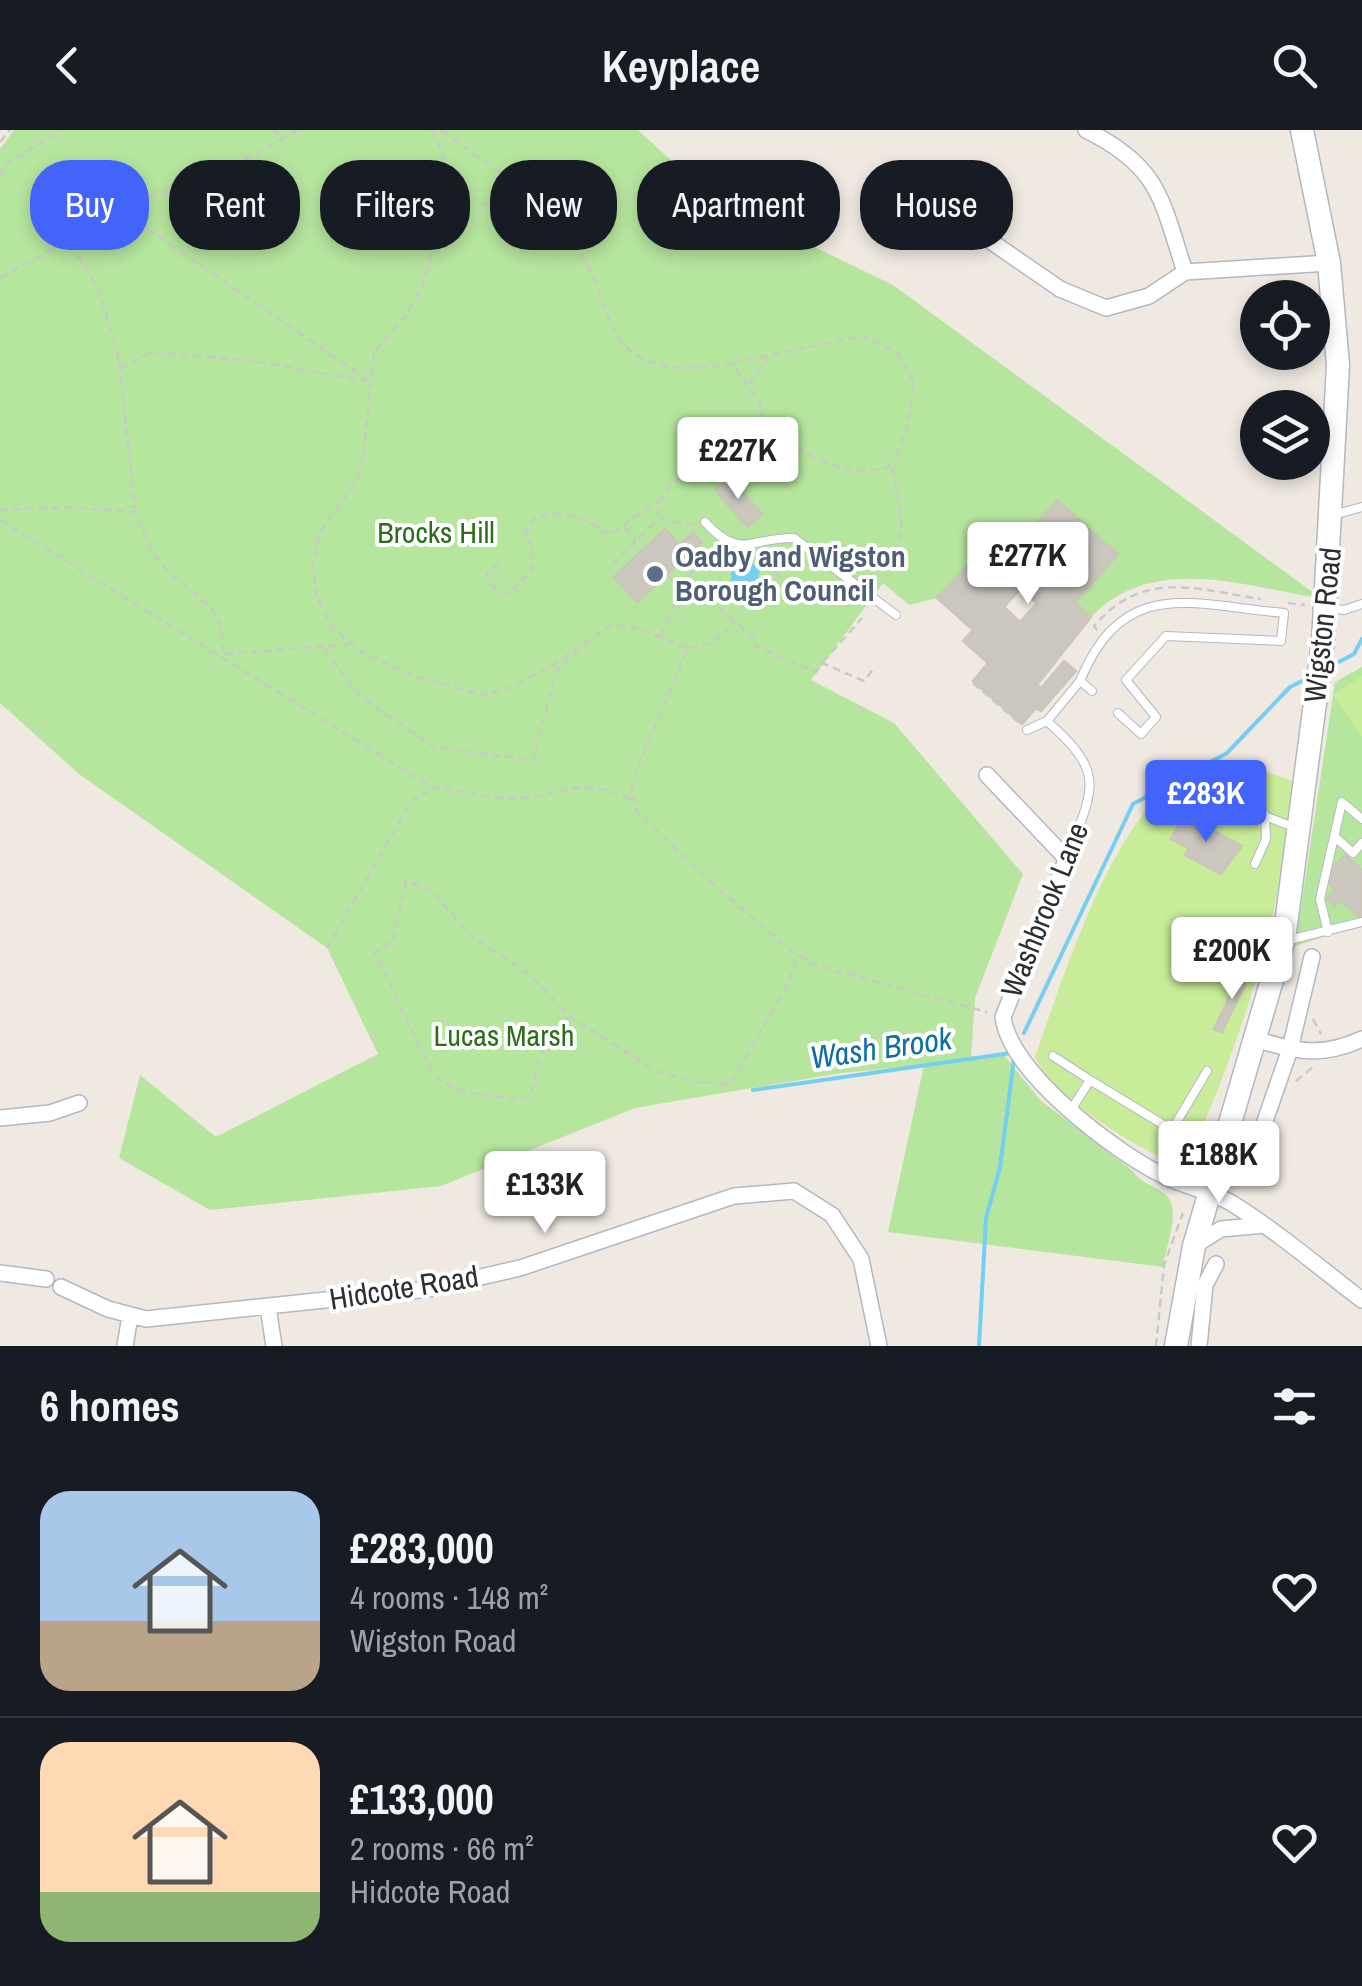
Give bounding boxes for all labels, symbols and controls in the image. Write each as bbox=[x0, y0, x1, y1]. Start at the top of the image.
text: Keyplace bbox=[602, 35, 760, 96]
icon: back bbox=[40, 38, 95, 93]
icon: search bbox=[1267, 38, 1322, 93]
chip: Buy bbox=[30, 160, 149, 250]
chip: Rent bbox=[169, 160, 300, 250]
chip: Filters bbox=[320, 160, 470, 250]
chip: New bbox=[490, 160, 617, 250]
chip: Apartment bbox=[637, 160, 840, 250]
chip: House bbox=[860, 160, 1013, 250]
map controls bbox=[1240, 280, 1330, 480]
button: locate bbox=[1240, 280, 1330, 370]
button: layers bbox=[1240, 390, 1330, 480]
pin: £227K bbox=[668, 417, 808, 502]
text: £227K bbox=[699, 428, 777, 471]
park label: Brocks Hill bbox=[377, 512, 495, 552]
pin: £277K bbox=[958, 522, 1098, 607]
text: £277K bbox=[989, 533, 1067, 576]
place label: Oadby and Wigston Borough Council bbox=[675, 536, 906, 610]
street label: Wigston Road bbox=[1294, 545, 1350, 705]
marker: Oadby and Wigston Borough Council bbox=[644, 563, 666, 585]
pin: £283K bbox=[1136, 760, 1276, 845]
text: £283K bbox=[1167, 771, 1245, 814]
street label: Washbrook Lane bbox=[991, 816, 1097, 1003]
pin: £200K bbox=[1162, 917, 1302, 1002]
text: £200K bbox=[1193, 928, 1271, 971]
park label: Lucas Marsh bbox=[434, 1015, 574, 1055]
water label: Wash Brook bbox=[807, 1016, 955, 1079]
pin: £188K bbox=[1149, 1121, 1289, 1206]
text: £188K bbox=[1180, 1132, 1258, 1175]
pin: £133K bbox=[475, 1151, 615, 1236]
text: £133K bbox=[506, 1162, 584, 1205]
street label: Hidcote Road bbox=[326, 1255, 481, 1319]
text: 6 homes bbox=[40, 1378, 180, 1434]
icon: filters bbox=[1267, 1379, 1322, 1434]
text: £283,000 bbox=[350, 1520, 494, 1576]
icon: home bbox=[120, 1531, 240, 1651]
icon: heart bbox=[1267, 1564, 1322, 1619]
text: 4 rooms · 148 m² bbox=[350, 1576, 548, 1619]
text: Wigston Road bbox=[350, 1619, 516, 1662]
text: £133,000 bbox=[350, 1771, 494, 1827]
icon: home bbox=[120, 1782, 240, 1902]
icon: heart bbox=[1267, 1815, 1322, 1870]
text: 2 rooms · 66 m² bbox=[350, 1827, 534, 1870]
text: Hidcote Road bbox=[350, 1870, 510, 1913]

